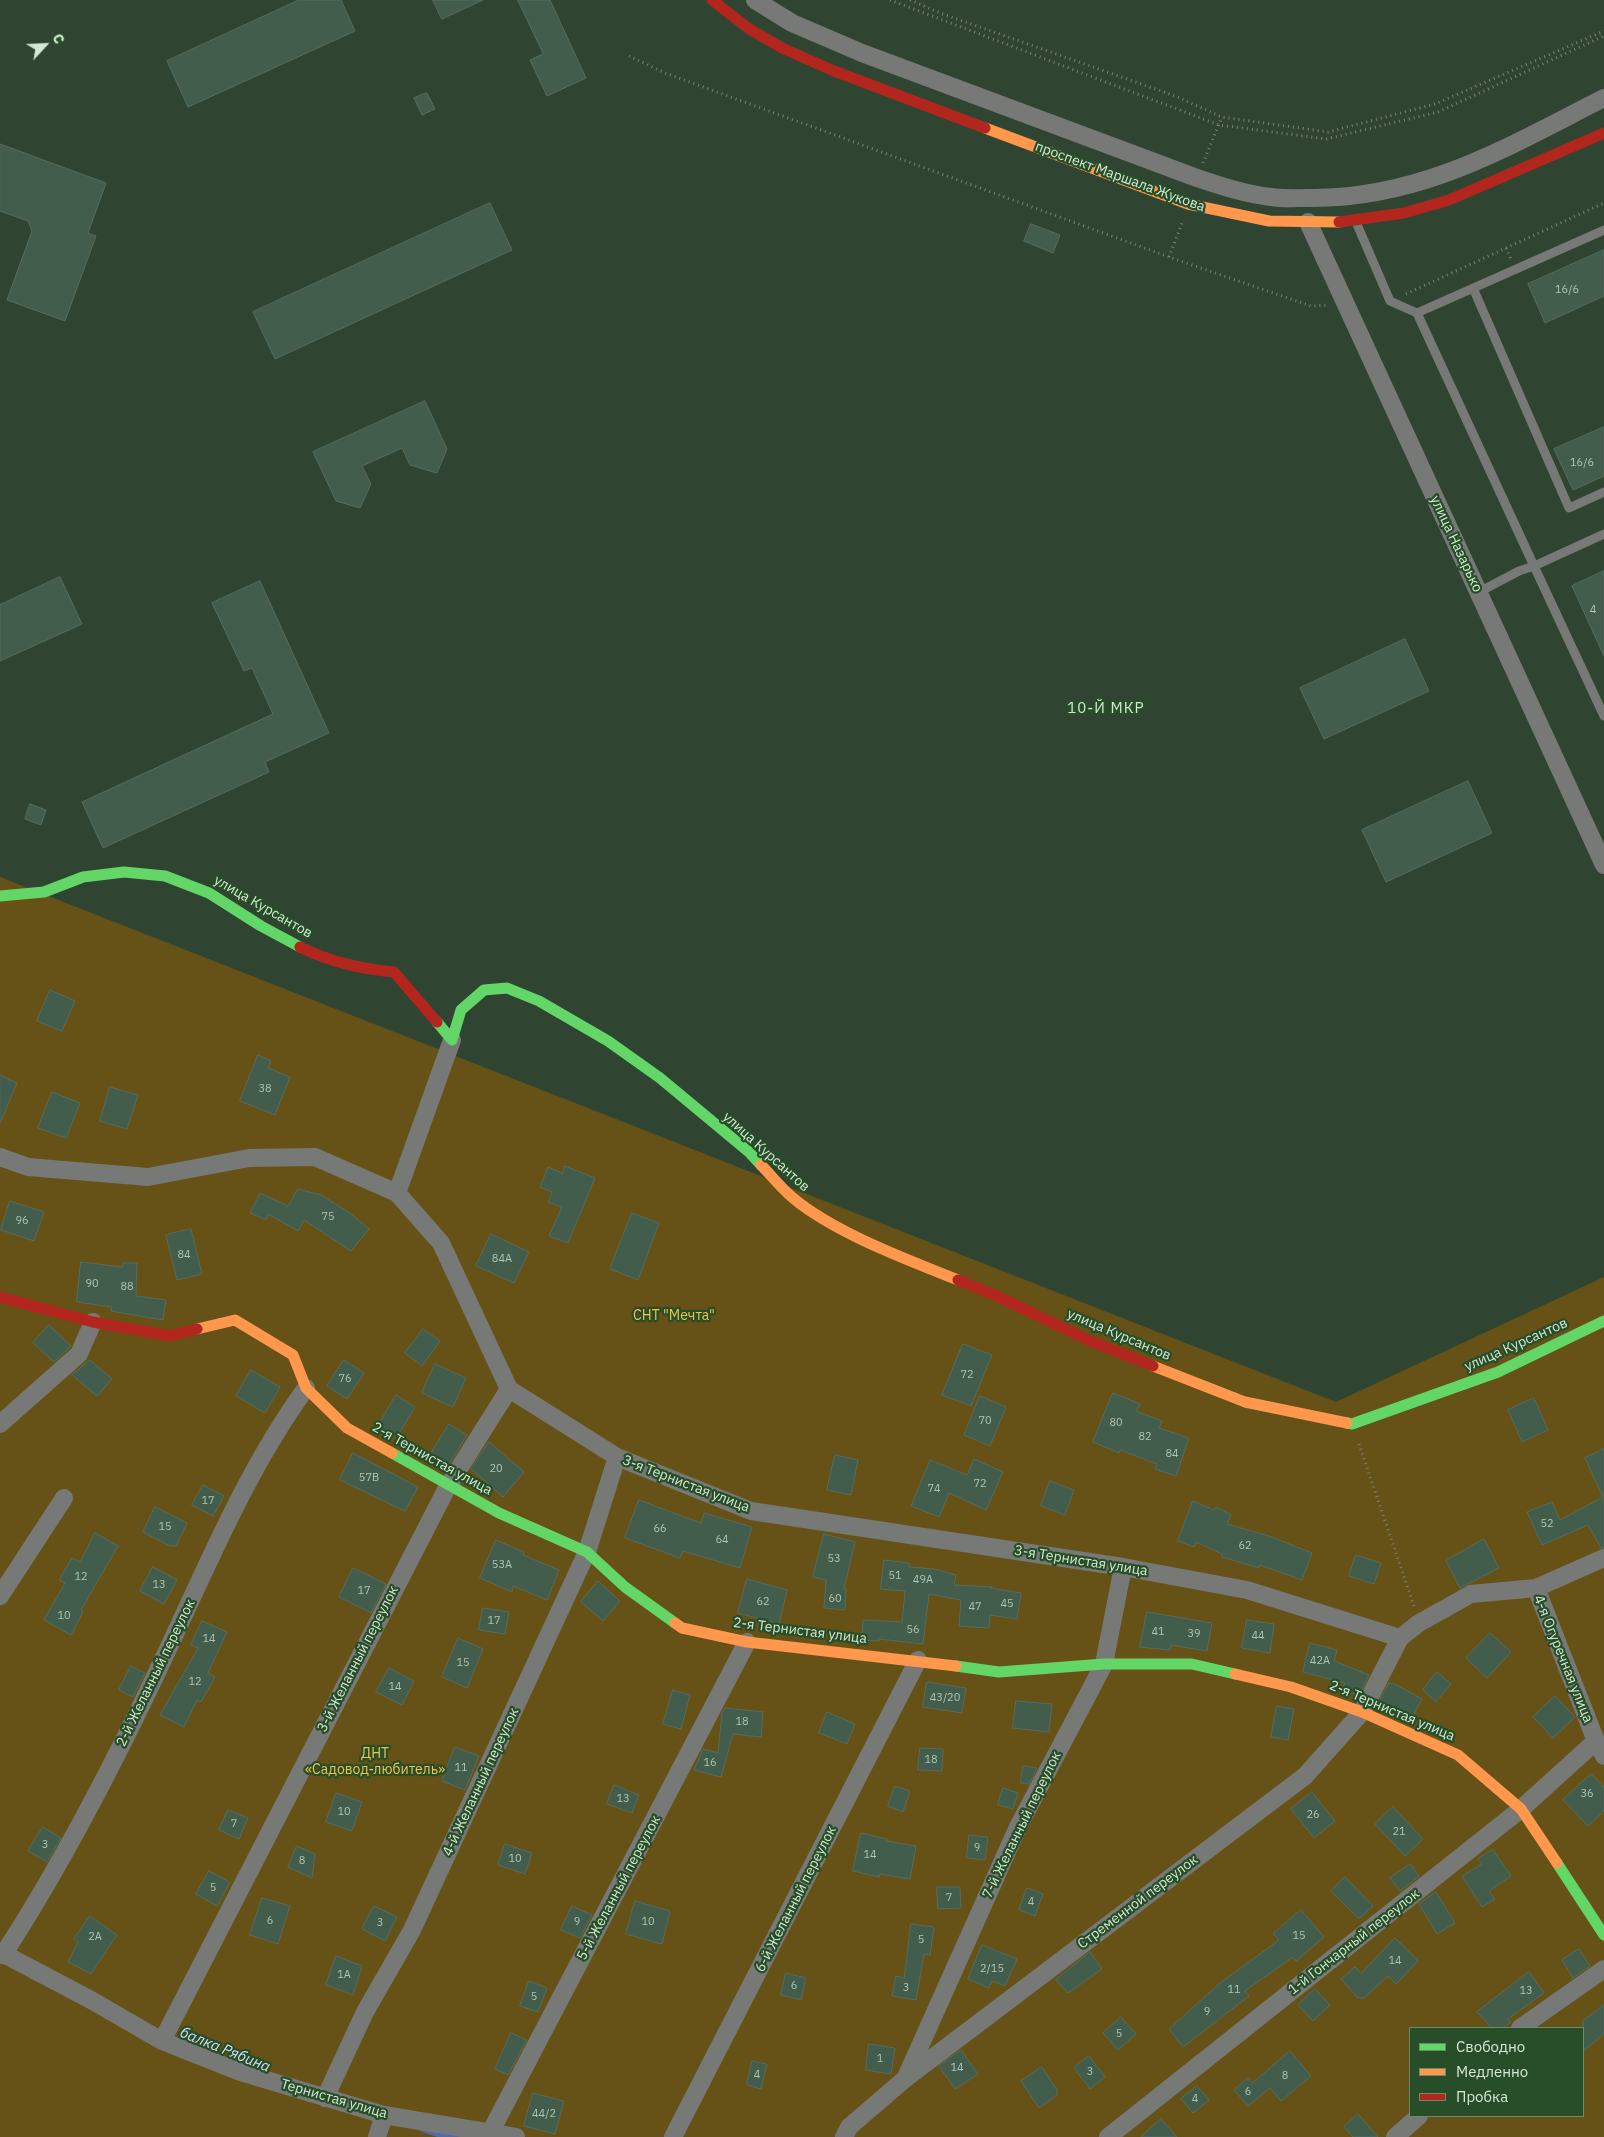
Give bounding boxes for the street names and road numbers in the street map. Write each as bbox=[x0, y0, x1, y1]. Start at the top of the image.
street label: проспект Маршала Жукова bbox=[1033, 138, 1207, 216]
street label: улица Назарько bbox=[1426, 493, 1486, 595]
street label: улица Курсантов bbox=[211, 872, 315, 942]
street label: улица Курсантов bbox=[719, 1109, 813, 1195]
street label: улица Курсантов bbox=[1065, 1306, 1173, 1364]
street label: улица Курсантов bbox=[1462, 1315, 1570, 1375]
street label: 2-я Тернистая улица bbox=[369, 1419, 495, 1499]
street label: 3-я Тернистая улица bbox=[620, 1452, 752, 1516]
street label: 3-я Тернистая улица bbox=[1013, 1542, 1149, 1580]
street label: 3-й Желанный переулок bbox=[314, 1583, 402, 1735]
street label: 4-я Огуречная улица bbox=[1530, 1593, 1596, 1725]
street label: 2-й Желанный переулок bbox=[113, 1597, 199, 1749]
street label: 2-я Тернистая улица bbox=[732, 1614, 868, 1648]
street label: 2-я Тернистая улица bbox=[1327, 1677, 1457, 1745]
street label: 4-й Желанный переулок bbox=[439, 1705, 523, 1859]
street label: 7-й Желанный переулок bbox=[979, 1749, 1065, 1901]
street label: 5-й Желанный переулок bbox=[574, 1813, 664, 1963]
street label: 6-й Желанный переулок bbox=[752, 1823, 840, 1975]
street label: Стременной переулок bbox=[1075, 1851, 1201, 1953]
street label: 1-й Гончарный переулок bbox=[1285, 1886, 1423, 1998]
street label: Тернистая улица bbox=[279, 2076, 389, 2122]

